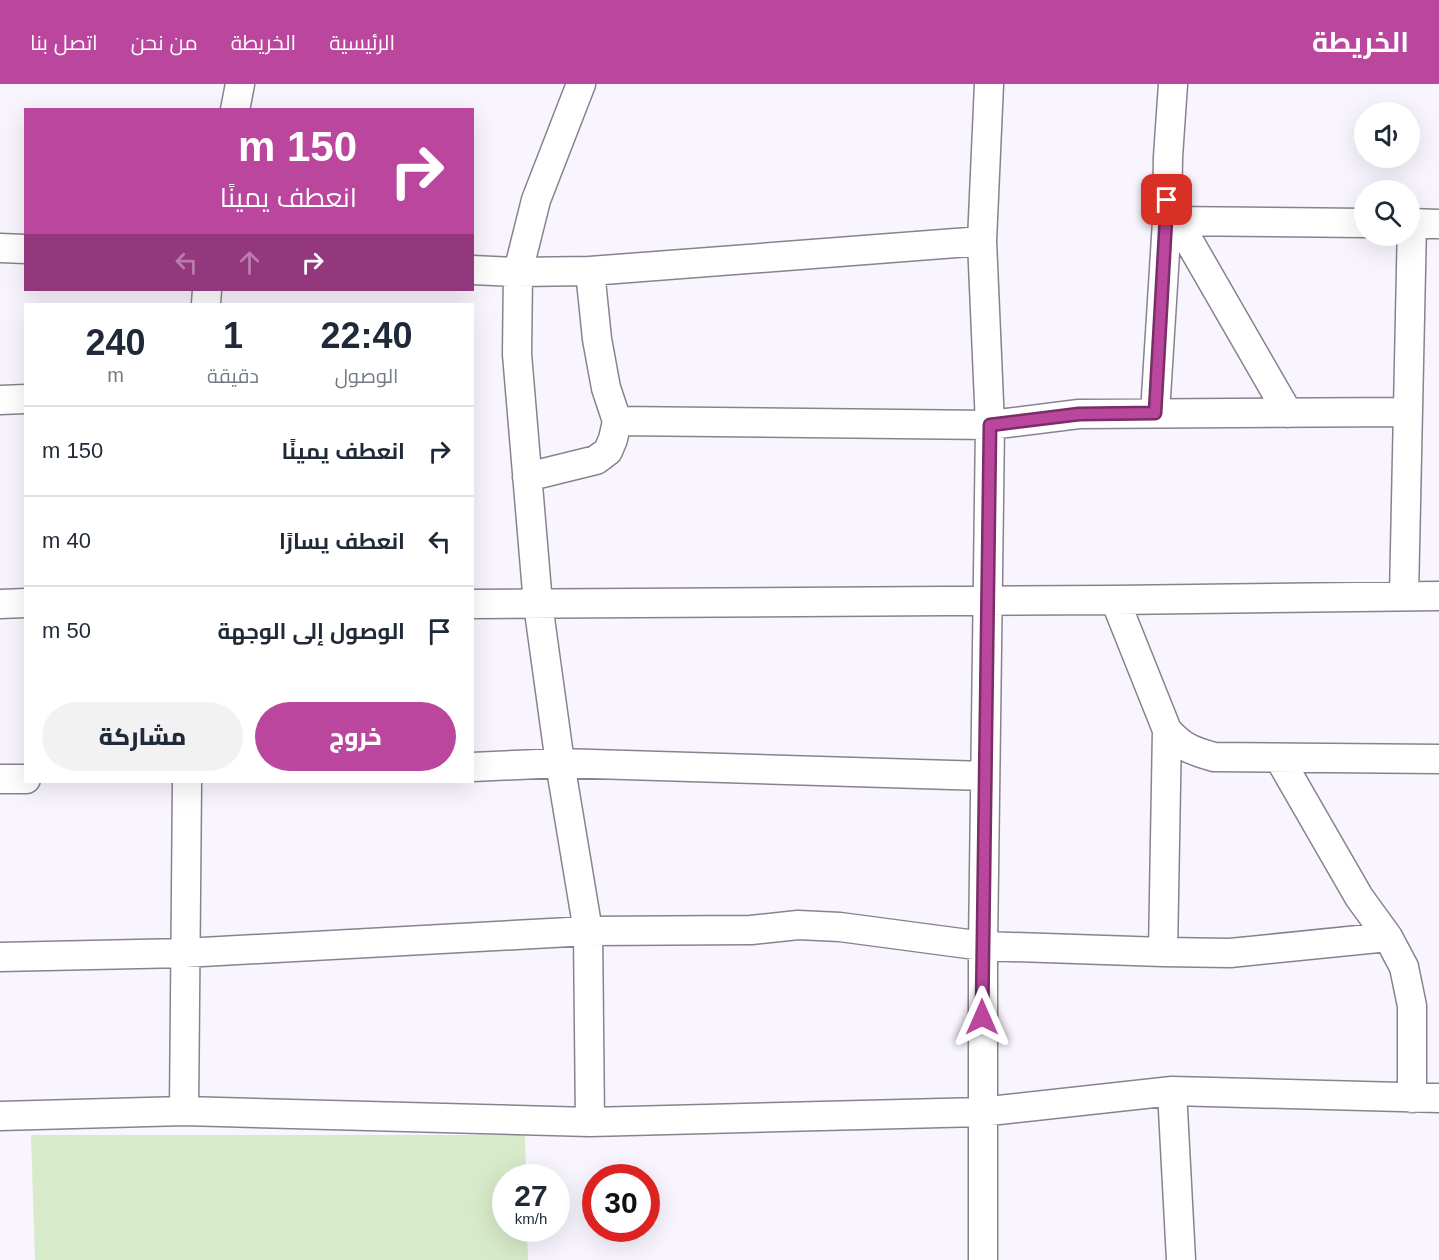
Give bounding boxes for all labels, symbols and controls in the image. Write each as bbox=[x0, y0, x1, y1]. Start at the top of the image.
text: الخريطة bbox=[1312, 27, 1409, 58]
text: اتصل بنا bbox=[30, 31, 98, 54]
text: من نحن bbox=[131, 31, 198, 54]
text: الخريطة bbox=[231, 31, 296, 54]
text: الرئيسية bbox=[329, 31, 395, 54]
map controls bbox=[1354, 102, 1420, 246]
button: sound bbox=[1354, 102, 1420, 168]
text: 150 m bbox=[238, 123, 357, 170]
icon: right bbox=[378, 132, 456, 210]
pin bbox=[1141, 174, 1192, 225]
button: search bbox=[1354, 180, 1420, 246]
text: انعطف يمينًا bbox=[220, 183, 357, 213]
icon: arrive bbox=[1150, 183, 1183, 216]
icon: left bbox=[170, 246, 203, 279]
icon: ahead bbox=[233, 246, 266, 279]
icon: right bbox=[296, 246, 329, 279]
text: 1 bbox=[223, 315, 243, 356]
text: 22:40 bbox=[320, 315, 413, 356]
text: 240 bbox=[85, 322, 146, 363]
text: m bbox=[107, 364, 124, 386]
text: دقيقة bbox=[207, 365, 259, 387]
text: الوصول bbox=[335, 365, 398, 387]
icon: right bbox=[423, 435, 456, 468]
text: 150 m bbox=[42, 438, 103, 463]
text: انعطف يمينًا bbox=[282, 439, 405, 464]
icon: left bbox=[423, 525, 456, 558]
text: 40 m bbox=[42, 528, 91, 553]
text: انعطف يسارًا bbox=[279, 529, 405, 554]
icon: arrive bbox=[423, 615, 456, 648]
text: 50 m bbox=[42, 618, 91, 643]
text: الوصول إلى الوجهة bbox=[218, 619, 405, 644]
button: مشاركة bbox=[42, 702, 243, 771]
button: خروج bbox=[255, 702, 456, 771]
position arrow bbox=[950, 985, 1014, 1049]
speed limit sign: 30 bbox=[582, 1164, 660, 1242]
text: 27 bbox=[514, 1179, 548, 1212]
text: km/h bbox=[515, 1210, 547, 1227]

